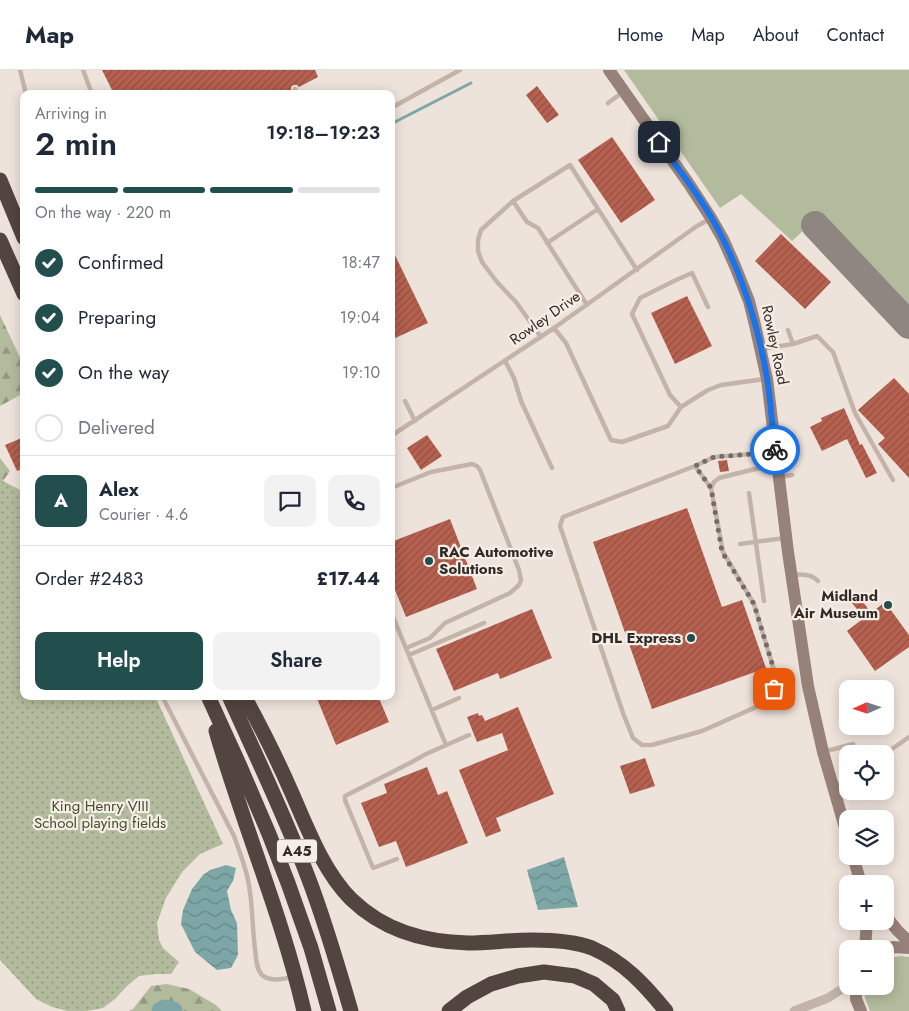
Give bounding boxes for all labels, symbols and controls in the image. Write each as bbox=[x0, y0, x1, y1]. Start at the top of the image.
text: Map bbox=[25, 17, 74, 52]
text: Home bbox=[617, 22, 663, 48]
text: Map bbox=[691, 22, 725, 48]
text: About bbox=[753, 22, 798, 48]
text: Contact bbox=[826, 22, 884, 48]
text: Arriving in bbox=[35, 102, 107, 125]
text: 19:18–19:23 bbox=[266, 119, 380, 146]
text: 2 min bbox=[35, 121, 117, 167]
pin bbox=[638, 121, 680, 163]
icon: home bbox=[645, 128, 673, 156]
text: On the way · 220 m bbox=[35, 201, 171, 224]
icon: check bbox=[35, 249, 63, 277]
text: Confirmed bbox=[78, 249, 164, 276]
text: 18:47 bbox=[342, 251, 380, 274]
street label: Rowley Drive bbox=[505, 285, 585, 351]
street label: Rowley Road bbox=[756, 303, 794, 387]
icon: check bbox=[35, 304, 63, 332]
text: Preparing bbox=[78, 304, 156, 331]
text: 19:04 bbox=[340, 306, 380, 329]
icon: check bbox=[35, 359, 63, 387]
text: On the way bbox=[78, 359, 169, 386]
text: 19:10 bbox=[342, 361, 380, 384]
text: Delivered bbox=[78, 414, 155, 441]
courier bbox=[750, 425, 800, 475]
icon: bike bbox=[761, 436, 789, 464]
button: chat bbox=[264, 475, 316, 527]
button: phone bbox=[328, 475, 380, 527]
text: Alex bbox=[99, 476, 139, 503]
text: A bbox=[54, 487, 68, 514]
text: Courier · 4.6 bbox=[99, 503, 188, 526]
place label: RAC Automotive Solutions bbox=[439, 541, 554, 580]
marker: RAC Automotive Solutions bbox=[423, 555, 435, 567]
text: Order #2483 bbox=[35, 565, 144, 592]
text: £17.44 bbox=[317, 565, 380, 592]
place label: Midland Air Museum bbox=[793, 585, 878, 624]
marker: Midland Air Museum bbox=[882, 599, 894, 611]
place label: DHL Express bbox=[591, 627, 681, 649]
button: Help bbox=[35, 632, 203, 690]
button: Share bbox=[213, 632, 380, 690]
marker: DHL Express bbox=[685, 632, 697, 644]
pin bbox=[753, 668, 795, 710]
icon: bag bbox=[760, 675, 788, 703]
north arrow bbox=[839, 680, 894, 735]
map controls bbox=[839, 680, 894, 995]
button: locate bbox=[839, 745, 894, 800]
park label: King Henry VIII School playing fields bbox=[34, 795, 166, 834]
button: layers bbox=[839, 810, 894, 865]
road number: A45 bbox=[277, 839, 317, 862]
button: + bbox=[839, 875, 894, 930]
button: − bbox=[839, 940, 894, 995]

